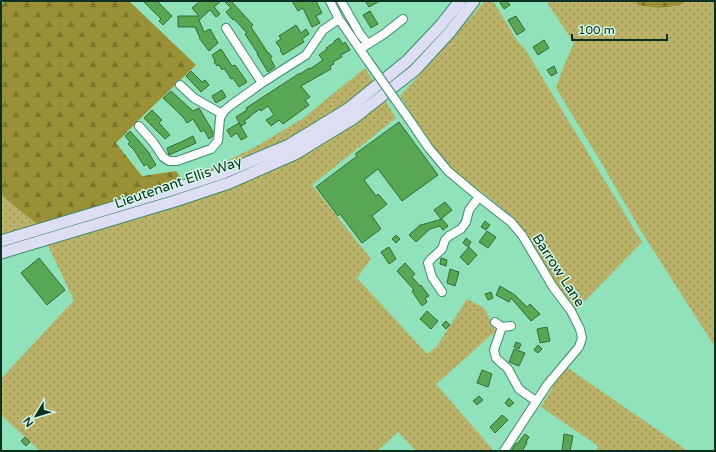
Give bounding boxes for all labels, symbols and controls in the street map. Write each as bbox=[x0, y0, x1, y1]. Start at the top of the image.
scale bar bbox=[572, 16, 667, 42]
text: 100 m bbox=[578, 23, 615, 37]
street label: Lieutenant Ellis Way bbox=[112, 153, 245, 212]
street label: Barrow Lane bbox=[529, 231, 589, 310]
north arrow bbox=[16, 396, 56, 436]
text: N bbox=[21, 414, 36, 429]

